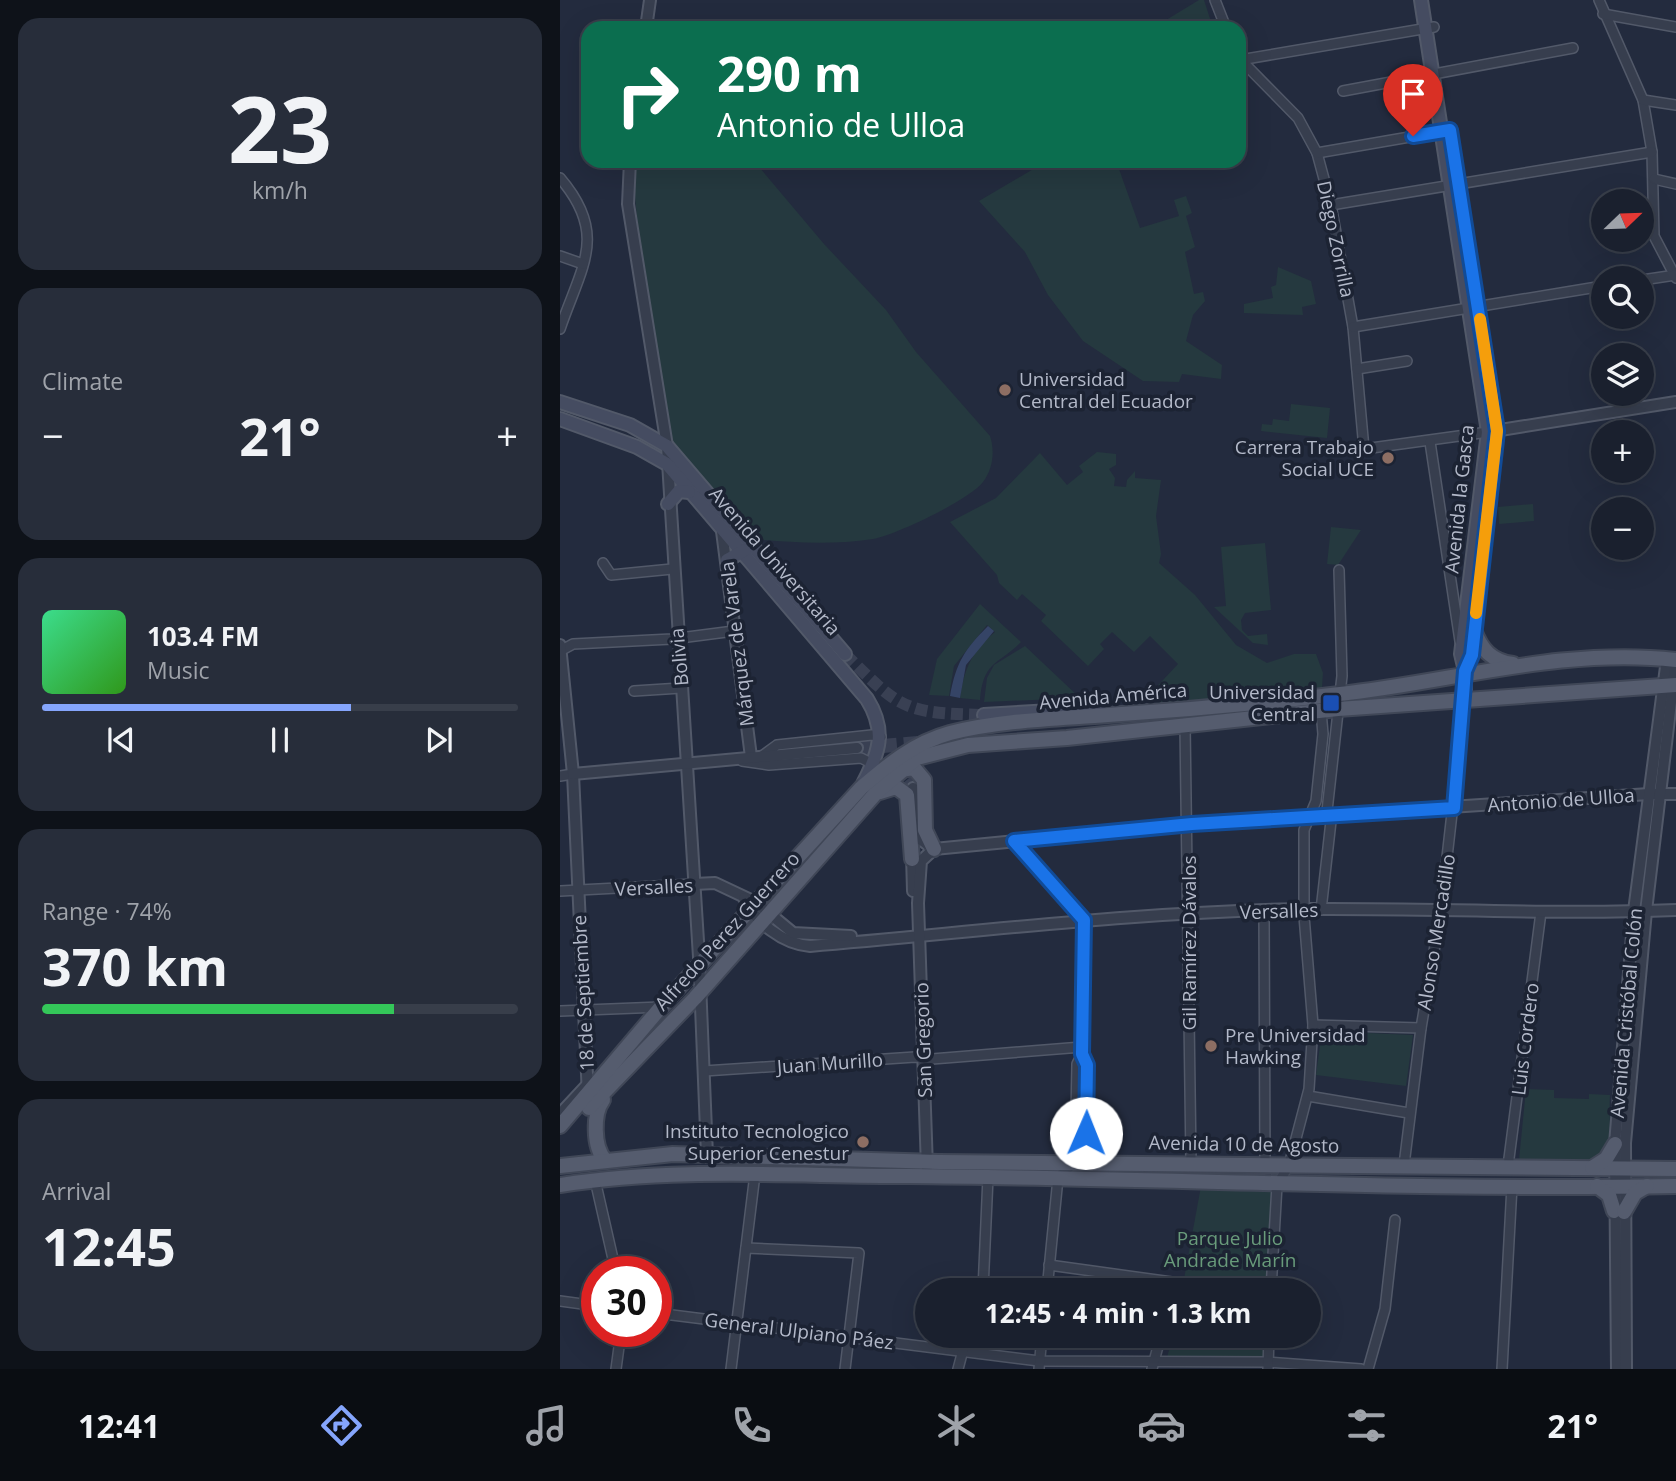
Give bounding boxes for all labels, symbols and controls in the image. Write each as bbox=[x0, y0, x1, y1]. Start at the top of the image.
text: 290 m bbox=[717, 40, 862, 106]
icon: right bbox=[602, 49, 693, 140]
pin bbox=[1383, 64, 1443, 136]
text: 23 bbox=[228, 66, 332, 190]
icon: arrive bbox=[1394, 75, 1432, 113]
text: Antonio de Ulloa bbox=[717, 103, 965, 146]
text: km/h bbox=[252, 174, 308, 206]
street label: Diego Zorrilla bbox=[1311, 178, 1361, 300]
north arrow bbox=[1591, 189, 1654, 252]
map controls bbox=[1591, 189, 1654, 560]
button: search bbox=[1591, 266, 1654, 329]
button: layers bbox=[1591, 343, 1654, 406]
text: Climate bbox=[42, 365, 123, 397]
place label: Universidad Central del Ecuador bbox=[1019, 366, 1193, 414]
marker: Universidad Central del Ecuador bbox=[997, 382, 1013, 398]
text: 21° bbox=[239, 400, 321, 471]
text: − bbox=[42, 409, 64, 461]
text: + bbox=[496, 409, 518, 461]
button: + bbox=[1591, 420, 1654, 483]
street label: Avenida la Gasca bbox=[1438, 423, 1480, 575]
place label: Carrera Trabajo Social UCE bbox=[1235, 434, 1374, 482]
marker: Carrera Trabajo Social UCE bbox=[1380, 450, 1396, 466]
street label: Avenida Universitaria bbox=[703, 481, 847, 641]
button: − bbox=[1591, 497, 1654, 560]
street label: Márquez de Varela bbox=[714, 560, 760, 728]
text: 103.4 FM bbox=[147, 618, 259, 654]
street label: Bolivia bbox=[664, 627, 694, 687]
text: Music bbox=[147, 654, 210, 686]
street label: Avenida América bbox=[1038, 677, 1188, 715]
place label: Universidad Central bbox=[1209, 679, 1315, 727]
marker: Universidad Central bbox=[1321, 693, 1341, 713]
icon: previous bbox=[102, 721, 140, 759]
icon: pause bbox=[261, 721, 299, 759]
icon: next bbox=[420, 721, 458, 759]
street label: Antonio de Ulloa bbox=[1487, 782, 1635, 818]
street label: Alfredo Perez Guerrero bbox=[649, 846, 805, 1016]
street label: Alonso Mercadillo bbox=[1411, 852, 1461, 1012]
street label: Gil Ramírez Dávalos bbox=[1176, 856, 1202, 1030]
street label: Versalles bbox=[614, 872, 694, 902]
text: Range · 74% bbox=[42, 895, 172, 927]
street label: Versalles bbox=[1239, 897, 1319, 925]
street label: Avenida Cristóbal Colón bbox=[1604, 907, 1648, 1119]
street label: 18 de Septiembre bbox=[566, 914, 600, 1072]
text: 370 km bbox=[42, 930, 228, 1001]
street label: Luis Cordero bbox=[1505, 981, 1545, 1097]
street label: San Gregorio bbox=[908, 982, 938, 1098]
place label: Pre Universidad Hawking bbox=[1225, 1022, 1366, 1070]
marker: Pre Universidad Hawking bbox=[1203, 1038, 1219, 1054]
street label: Juan Murillo bbox=[774, 1046, 884, 1080]
position arrow bbox=[1049, 1096, 1123, 1170]
place label: Instituto Tecnologico Superior Cenestur bbox=[665, 1118, 849, 1166]
street label: Avenida 10 de Agosto bbox=[1148, 1129, 1340, 1159]
marker: Instituto Tecnologico Superior Cenestur bbox=[855, 1134, 871, 1150]
text: Arrival bbox=[42, 1175, 111, 1207]
text: 12:45 bbox=[42, 1210, 176, 1281]
park label: Parque Julio Andrade Marín bbox=[1164, 1225, 1296, 1273]
speed limit sign: 30 bbox=[581, 1256, 672, 1347]
text: 12:45 · 4 min · 1.3 km bbox=[985, 1295, 1251, 1331]
street label: General Ulpiano Páez bbox=[703, 1307, 895, 1355]
icon: directions bbox=[317, 1401, 366, 1450]
icon: music bbox=[522, 1401, 571, 1450]
icon: phone bbox=[727, 1401, 776, 1450]
icon: climate bbox=[932, 1401, 981, 1450]
icon: car bbox=[1137, 1401, 1186, 1450]
icon: filters bbox=[1342, 1401, 1391, 1450]
text: 12:41 bbox=[78, 1404, 160, 1447]
text: 21° bbox=[1548, 1404, 1598, 1447]

